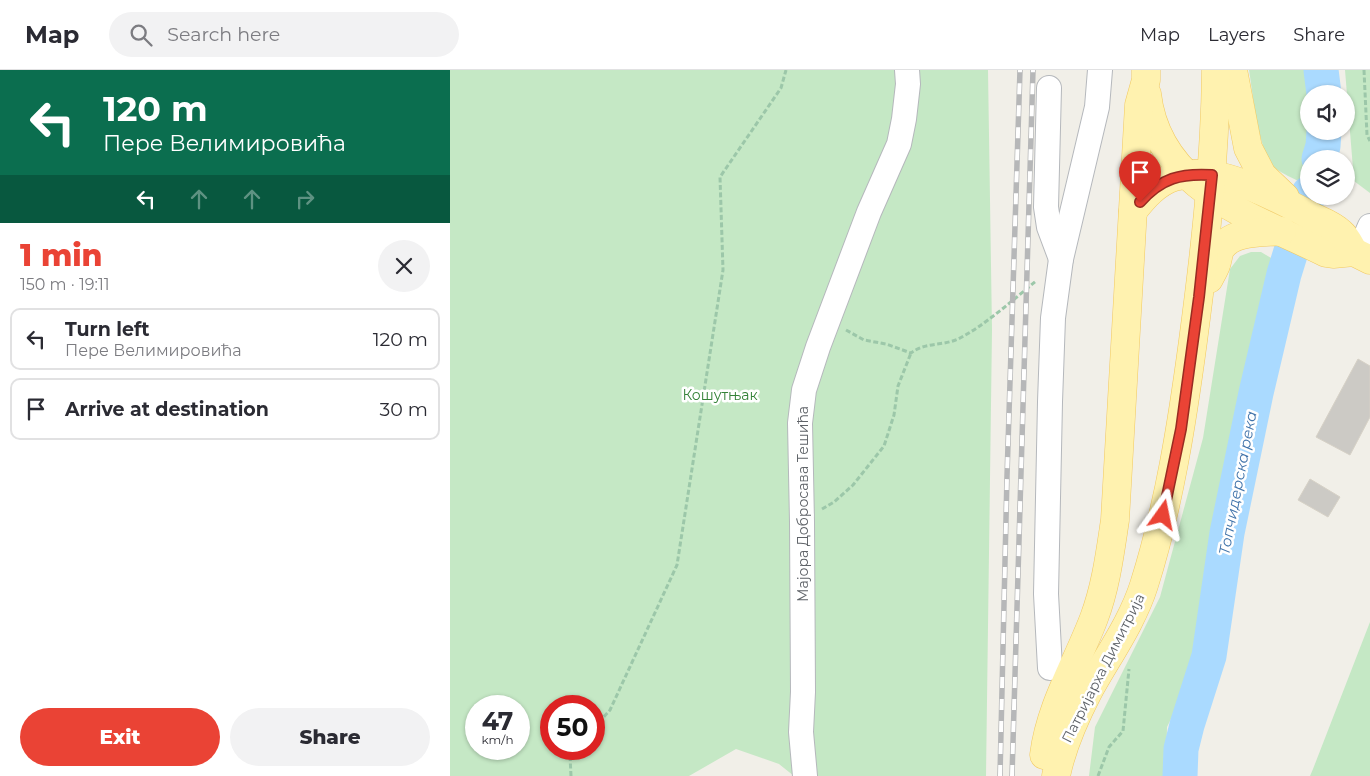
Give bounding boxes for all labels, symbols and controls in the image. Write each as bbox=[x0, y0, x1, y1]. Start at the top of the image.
search box bbox=[109, 12, 459, 57]
text: Map bbox=[25, 20, 79, 49]
icon: search bbox=[127, 21, 155, 49]
text: Search here bbox=[167, 23, 280, 46]
text: Map bbox=[1140, 24, 1180, 46]
text: Layers bbox=[1208, 24, 1265, 46]
text: Share bbox=[1293, 24, 1345, 46]
map controls bbox=[1300, 85, 1355, 205]
button: sound bbox=[1300, 85, 1355, 140]
text: 120 m bbox=[103, 87, 208, 130]
icon: left bbox=[20, 90, 85, 155]
text: Пере Велимировића bbox=[103, 130, 346, 157]
button: layers bbox=[1300, 150, 1355, 205]
pin bbox=[1119, 151, 1161, 202]
icon: arrive bbox=[1126, 158, 1154, 186]
icon: left bbox=[132, 185, 160, 213]
icon: ahead bbox=[185, 185, 213, 213]
icon: ahead bbox=[238, 185, 266, 213]
icon: right bbox=[291, 185, 319, 213]
text: 1 min bbox=[20, 237, 103, 274]
button: close bbox=[378, 240, 430, 292]
text: 150 m · 19:11 bbox=[20, 275, 109, 294]
text: Turn left bbox=[65, 318, 150, 341]
icon: left bbox=[22, 325, 50, 353]
text: 120 m bbox=[373, 328, 428, 351]
text: Пере Велимировића bbox=[65, 341, 242, 360]
park label: Кошутњак bbox=[682, 386, 758, 404]
icon: arrive bbox=[22, 395, 50, 423]
text: Arrive at destination bbox=[65, 398, 269, 421]
text: 30 m bbox=[380, 398, 428, 421]
street label: Мајора Добросава Тешића bbox=[794, 406, 812, 602]
water label: Топчидерска река bbox=[1214, 409, 1261, 556]
position arrow bbox=[1136, 488, 1188, 540]
street label: Патријарха Димитрија bbox=[1057, 590, 1149, 746]
speed limit sign: 50 bbox=[540, 695, 605, 760]
text: 47 bbox=[482, 706, 513, 736]
button: Exit bbox=[20, 708, 220, 766]
button: Share bbox=[230, 708, 430, 766]
text: km/h bbox=[481, 732, 514, 747]

